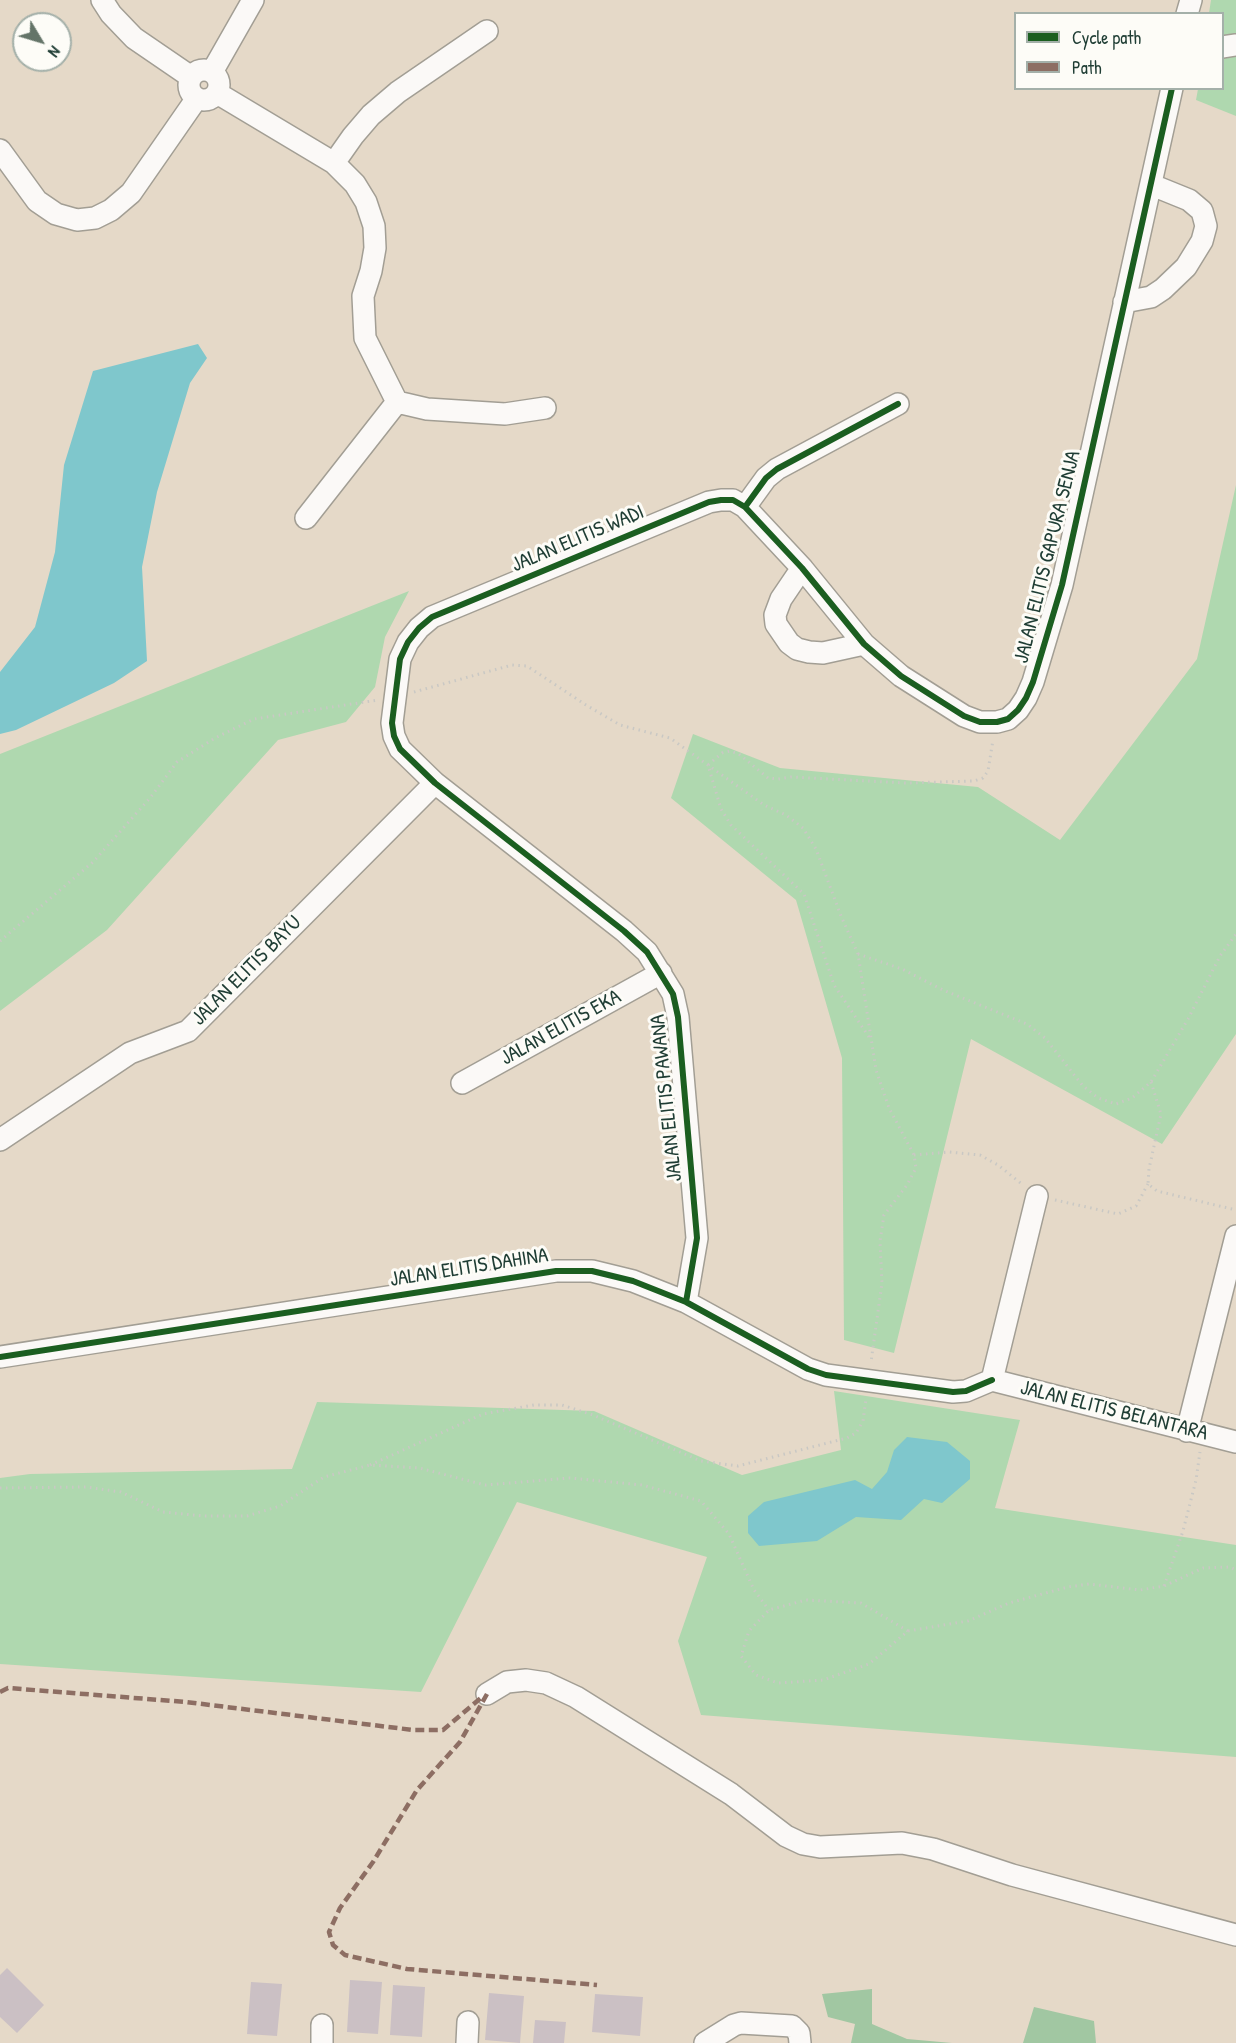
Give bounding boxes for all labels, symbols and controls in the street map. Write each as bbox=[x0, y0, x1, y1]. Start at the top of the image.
north arrow bbox=[12, 12, 72, 72]
legend bbox=[1014, 12, 1224, 90]
text: Cycle path bbox=[1072, 25, 1141, 50]
text: N bbox=[43, 42, 66, 62]
text: Path bbox=[1072, 55, 1101, 80]
street label: JALAN ELITIS GAPURA SENJA bbox=[1009, 448, 1087, 666]
street label: JALAN ELITIS WADI bbox=[508, 500, 648, 578]
street label: JALAN ELITIS BAYU bbox=[187, 911, 307, 1031]
street label: JALAN ELITIS EKA bbox=[496, 985, 626, 1071]
street label: JALAN ELITIS PAWANA bbox=[646, 1013, 688, 1183]
street label: JALAN ELITIS DAHINA bbox=[388, 1243, 550, 1293]
street label: JALAN ELITIS BELANTARA bbox=[1018, 1376, 1210, 1446]

